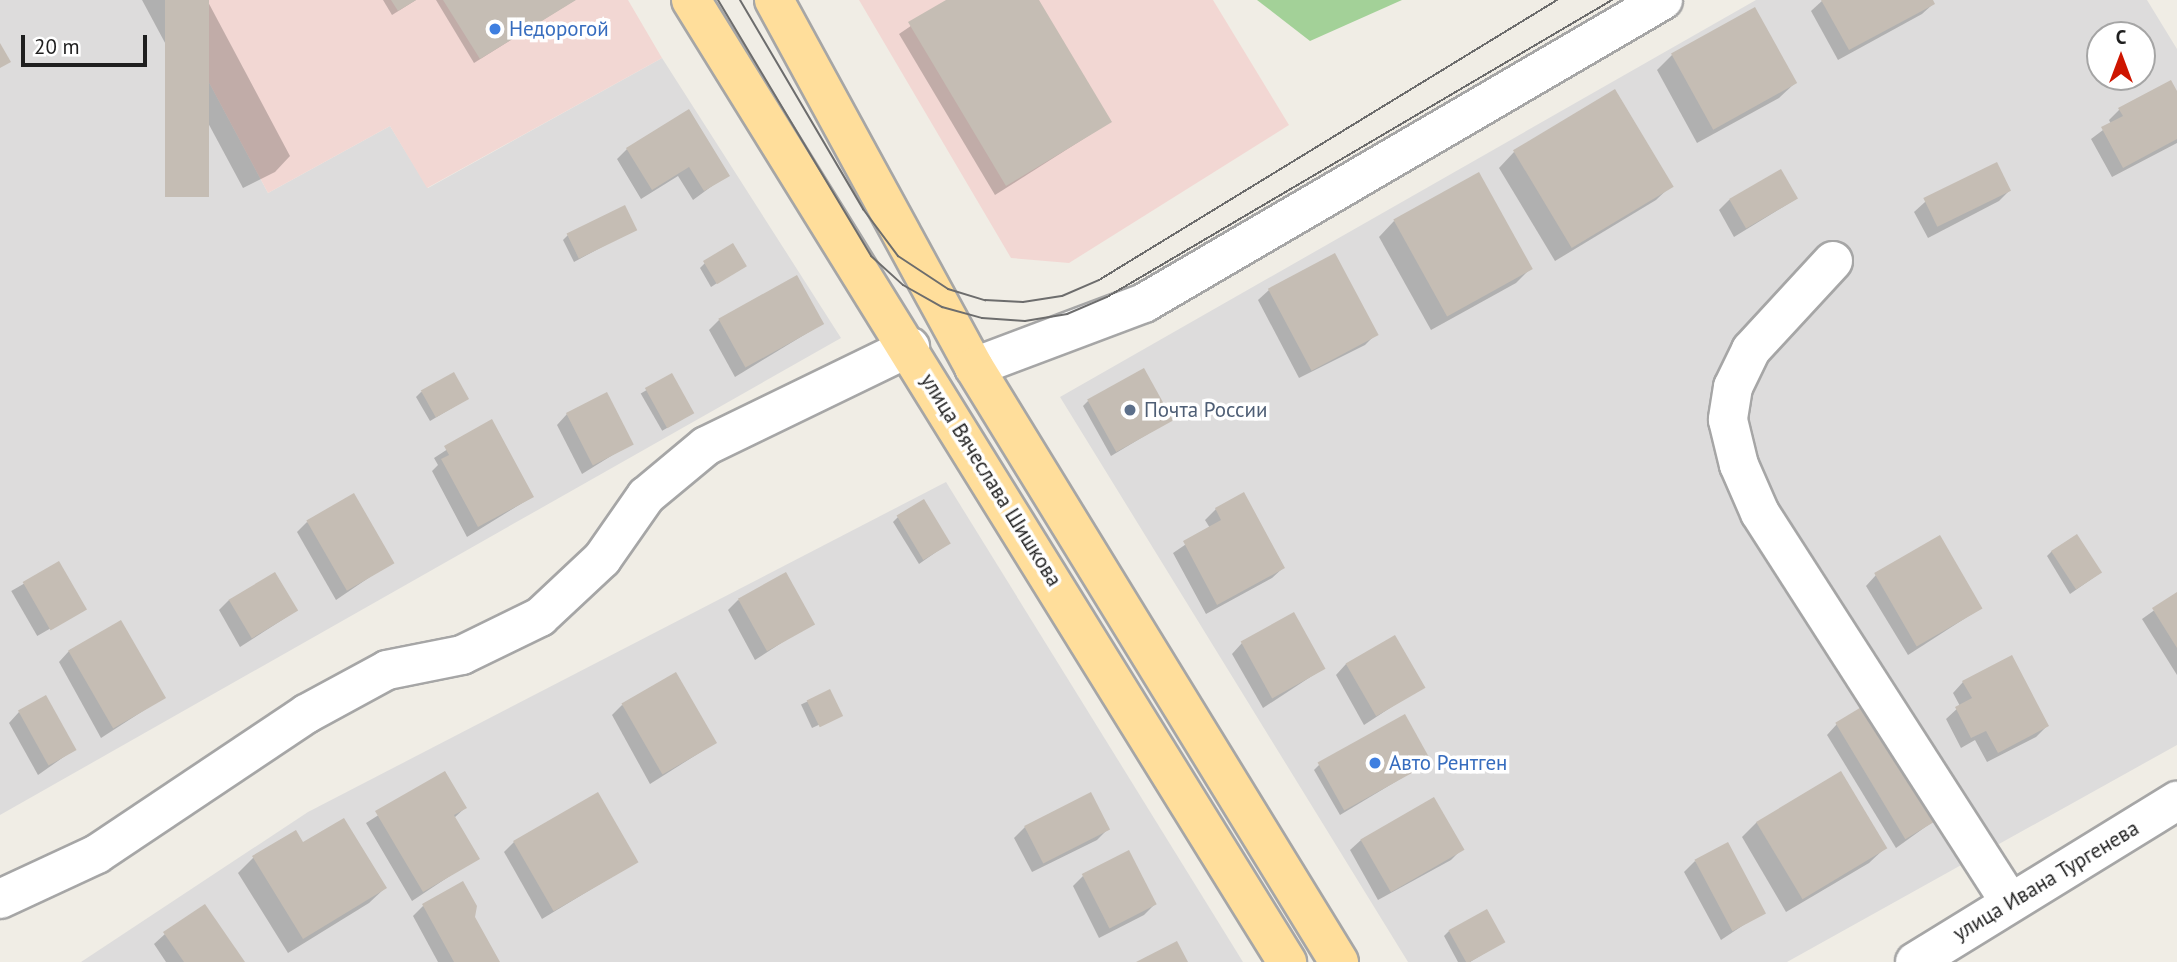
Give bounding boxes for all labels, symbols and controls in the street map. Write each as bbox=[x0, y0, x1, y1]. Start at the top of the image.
place label: Недорогой bbox=[509, 16, 609, 42]
scale bar bbox=[24, 21, 150, 65]
marker: Недорогой bbox=[487, 21, 503, 37]
north arrow bbox=[2086, 21, 2156, 91]
text: С bbox=[2116, 25, 2126, 49]
text: 20 m bbox=[34, 33, 80, 60]
street label: улица Вячеслава Шишкова bbox=[915, 369, 1067, 591]
place label: Почта России bbox=[1144, 397, 1267, 423]
marker: Почта России bbox=[1122, 402, 1138, 418]
place label: Авто Рентген bbox=[1389, 750, 1507, 776]
marker: Авто Рентген bbox=[1367, 755, 1383, 771]
street label: улица Ивана Тургенева bbox=[1948, 815, 2144, 947]

